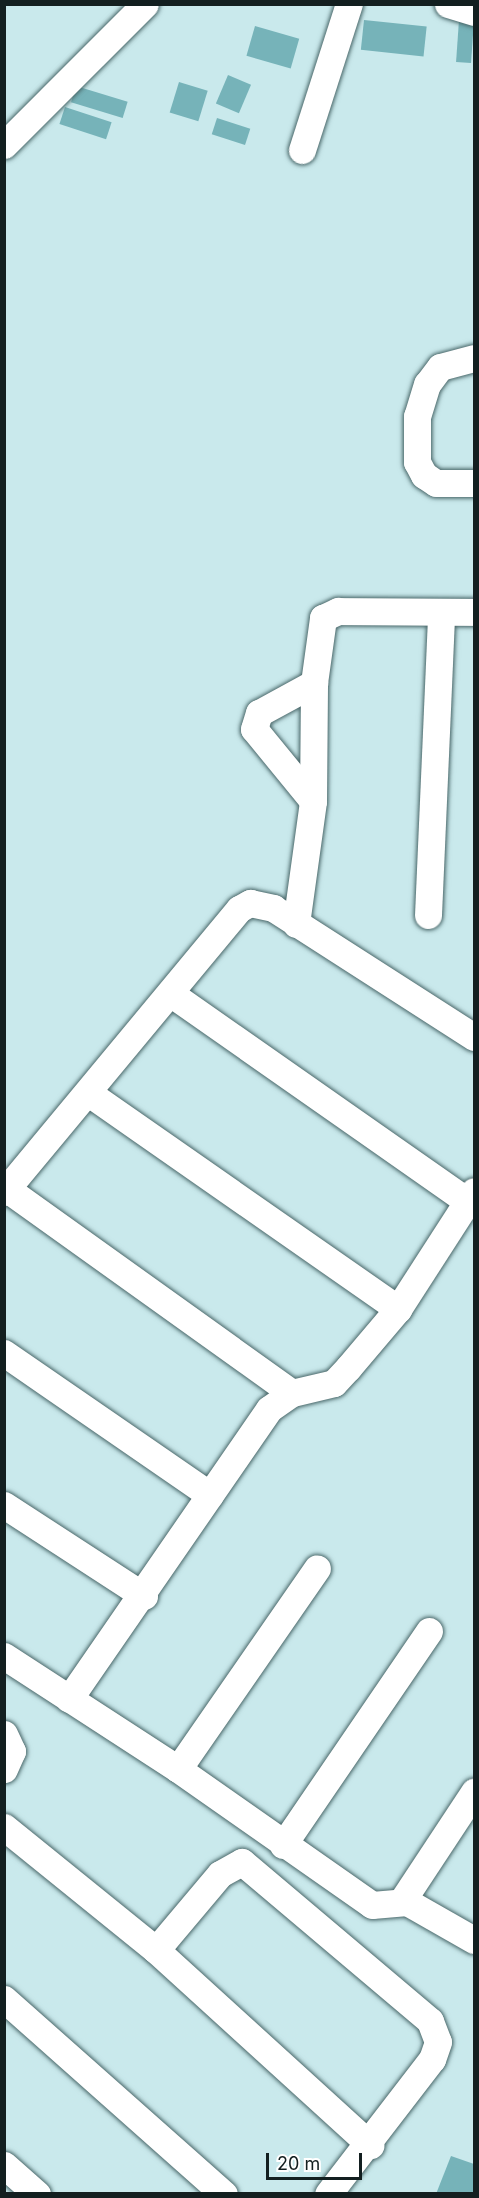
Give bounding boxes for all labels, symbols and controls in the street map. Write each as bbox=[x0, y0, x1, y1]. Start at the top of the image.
scale bar bbox=[269, 2141, 365, 2179]
text: 20 m bbox=[277, 2153, 320, 2174]

